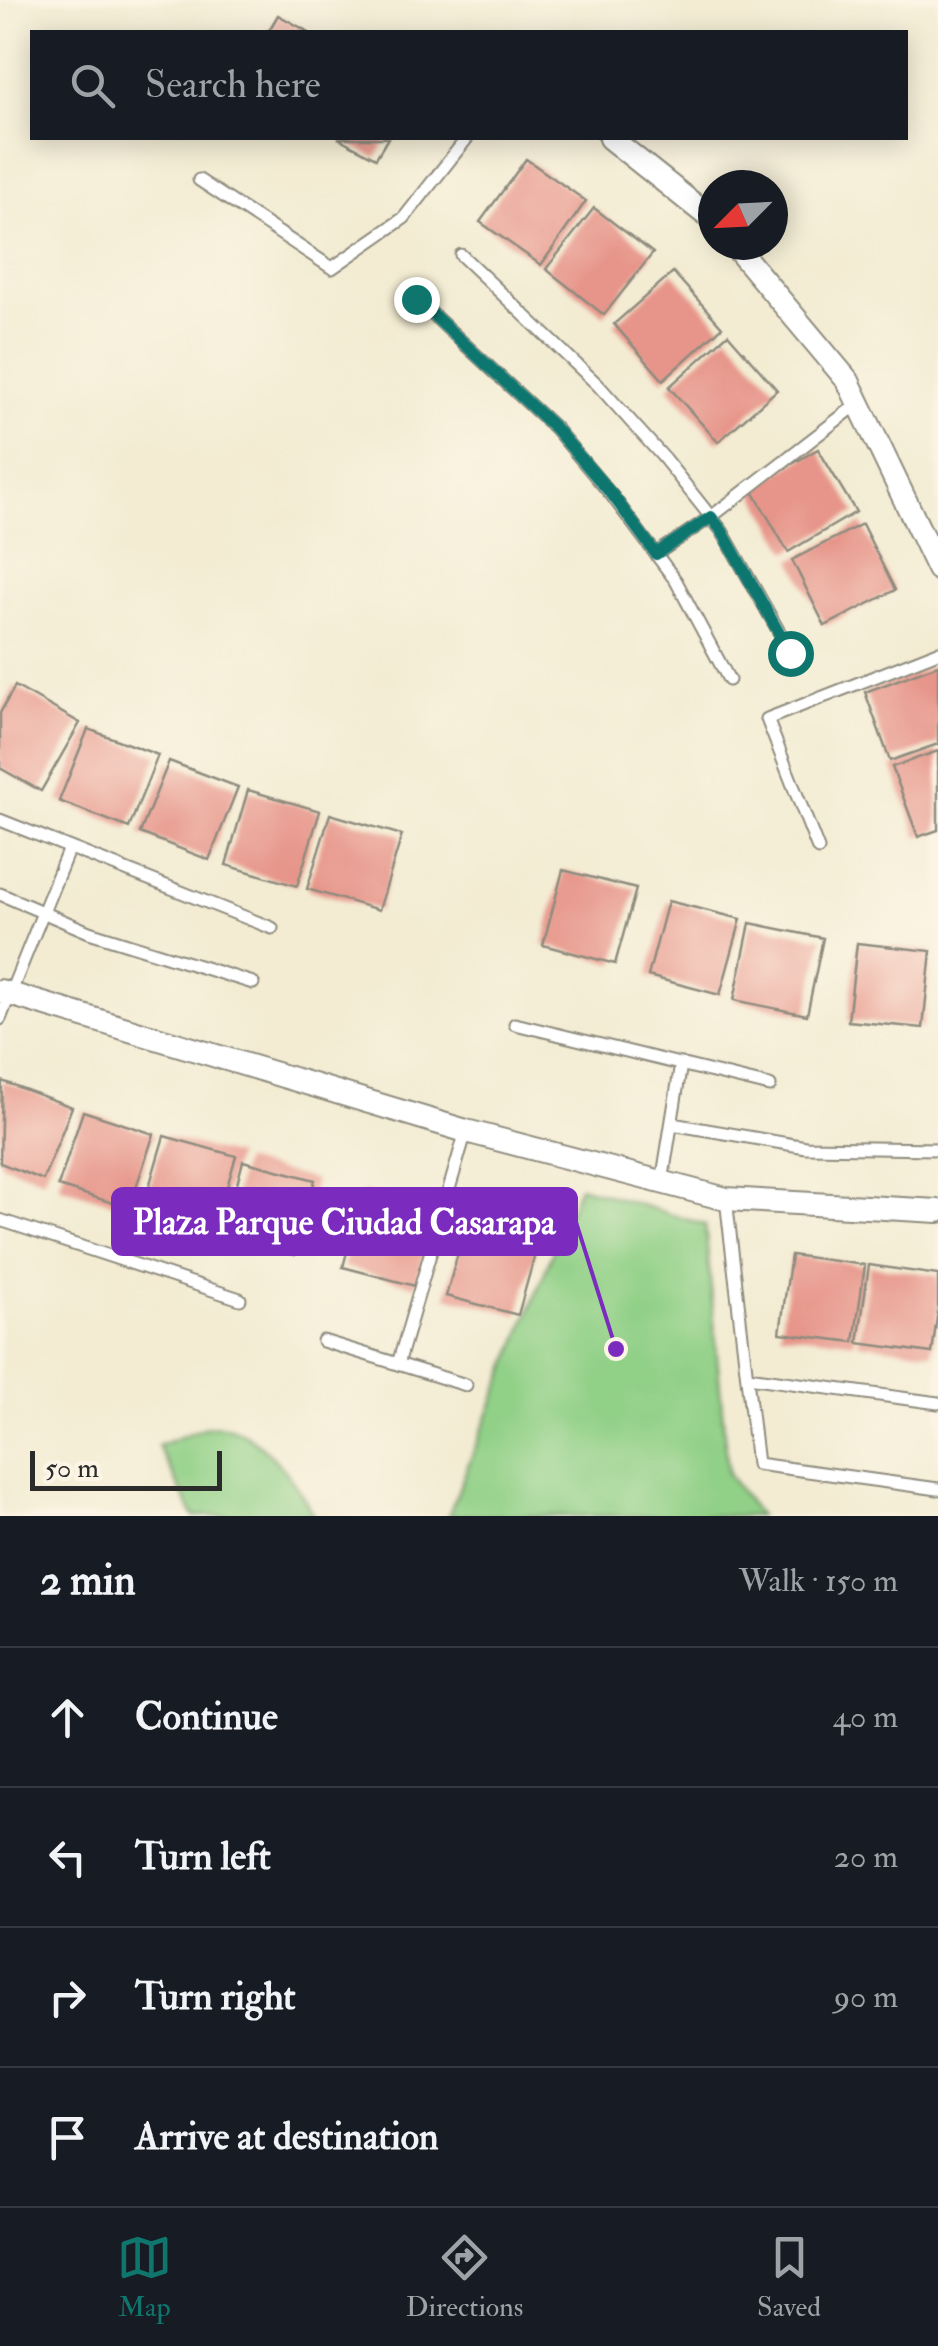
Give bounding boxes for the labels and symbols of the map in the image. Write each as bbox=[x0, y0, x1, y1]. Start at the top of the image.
north arrow bbox=[698, 170, 788, 260]
route end bbox=[394, 277, 440, 323]
route start bbox=[768, 631, 814, 677]
callout: Plaza Parque Ciudad Casarapa bbox=[113, 1189, 576, 1254]
text: Plaza Parque Ciudad Casarapa bbox=[133, 1201, 557, 1245]
scale bar bbox=[30, 1446, 222, 1490]

